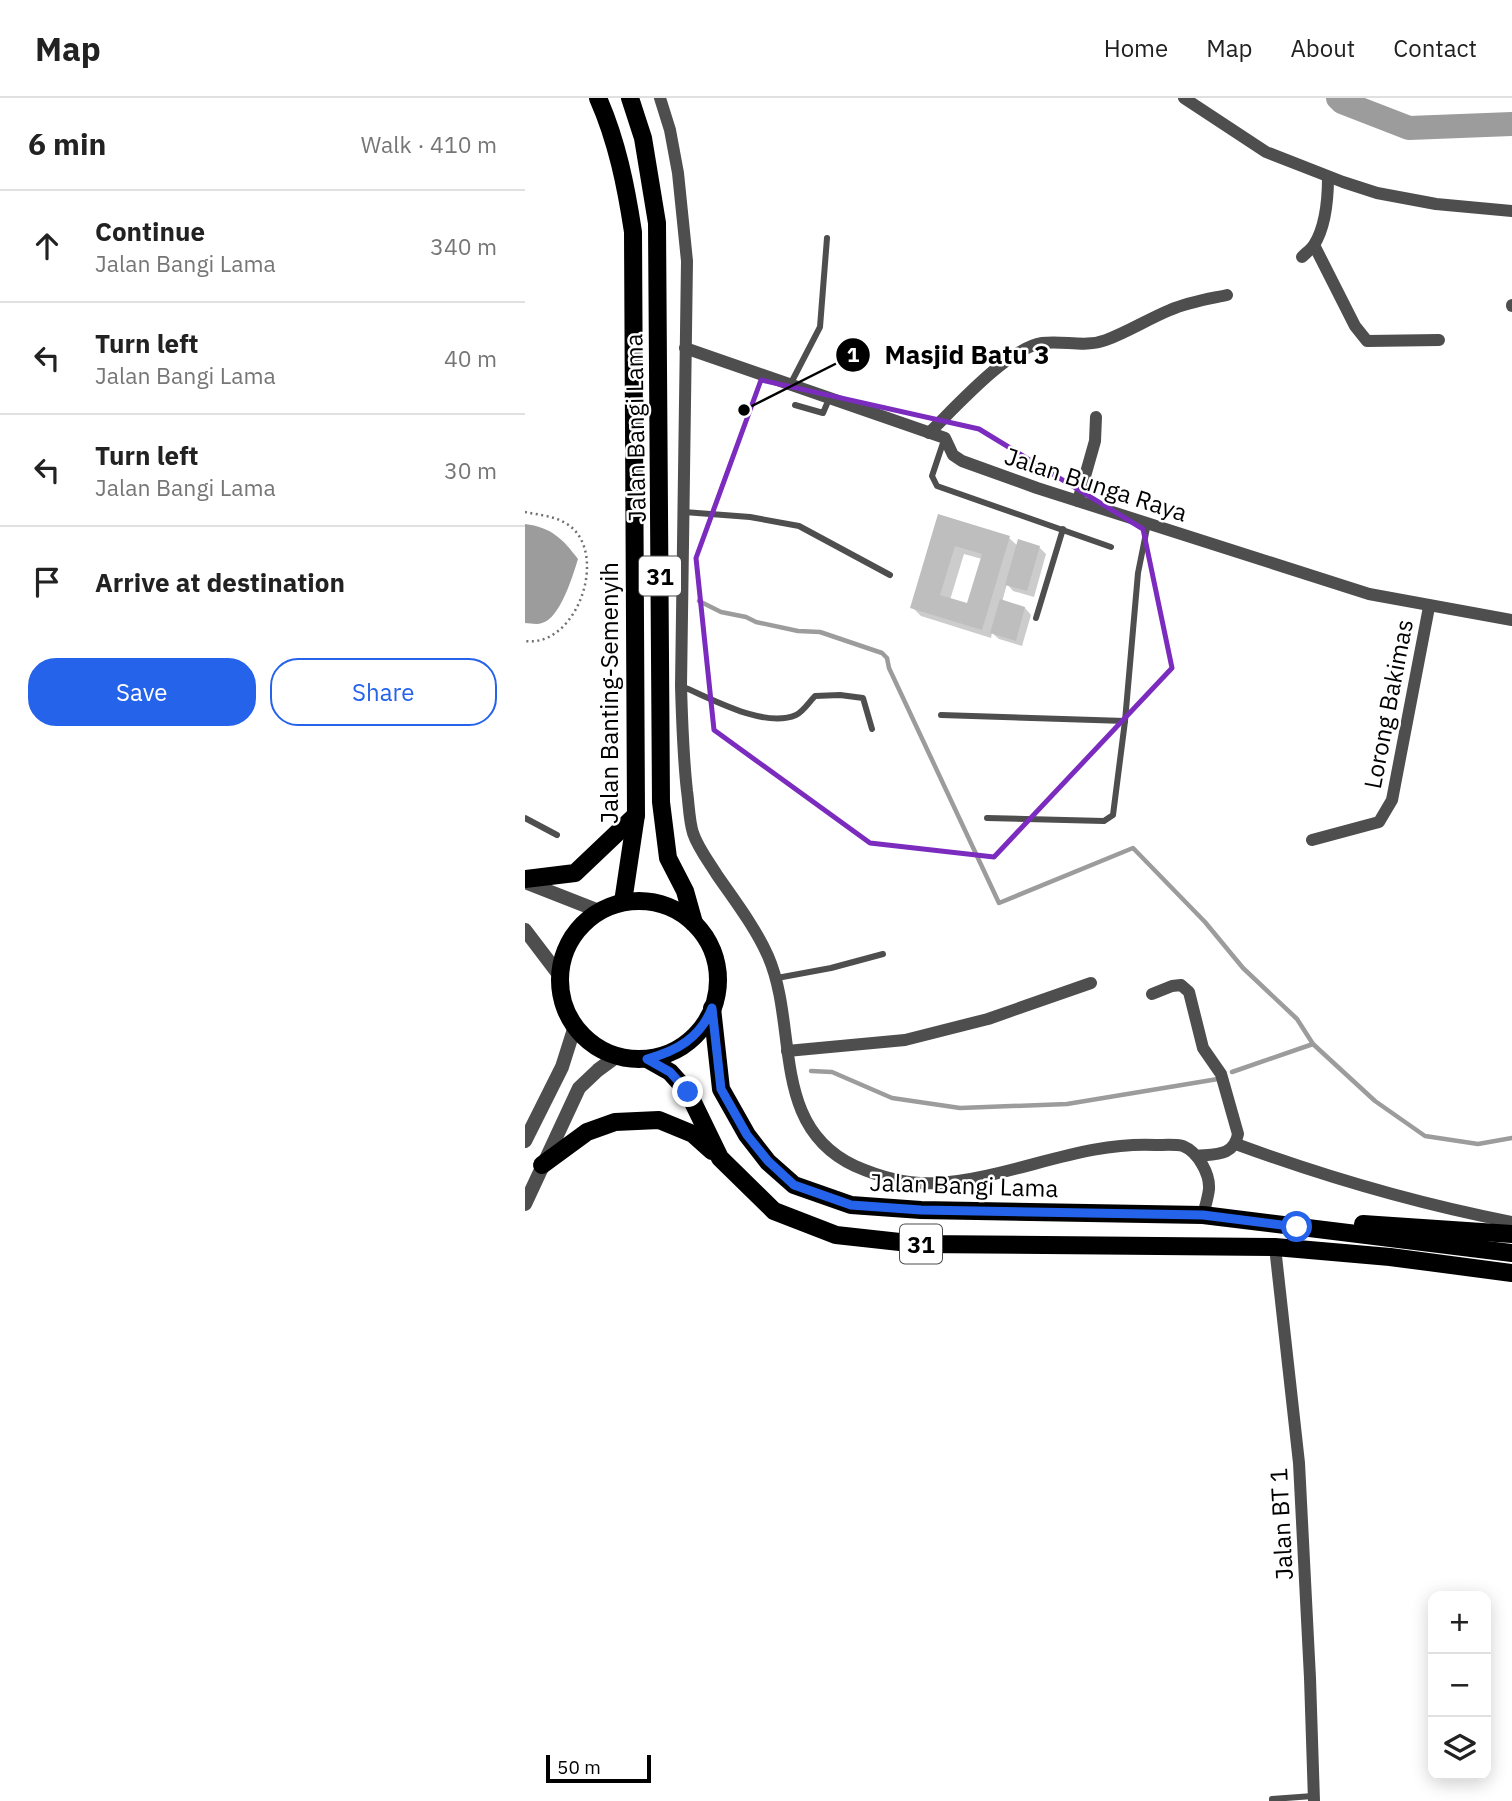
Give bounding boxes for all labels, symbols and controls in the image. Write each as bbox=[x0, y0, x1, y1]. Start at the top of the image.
text: Map bbox=[35, 27, 101, 70]
text: Home bbox=[1104, 32, 1168, 64]
text: Map bbox=[1206, 32, 1252, 64]
text: About bbox=[1290, 32, 1355, 64]
text: Contact bbox=[1393, 32, 1477, 64]
text: 6 min bbox=[28, 124, 106, 163]
text: Walk · 410 m bbox=[361, 129, 497, 159]
text: Continue bbox=[95, 214, 205, 248]
icon: ahead bbox=[28, 227, 66, 265]
text: 340 m bbox=[430, 231, 497, 261]
text: Jalan Bangi Lama bbox=[95, 248, 276, 278]
text: Turn left bbox=[95, 326, 198, 360]
callout: Masjid Batu 3 bbox=[836, 332, 1064, 379]
street label: Jalan Bangi Lama bbox=[617, 333, 653, 523]
text: Masjid Batu 3 bbox=[884, 337, 1050, 371]
icon: left bbox=[28, 339, 66, 377]
text: 1 bbox=[847, 340, 860, 368]
text: 40 m bbox=[444, 343, 497, 373]
text: Jalan Bangi Lama bbox=[95, 360, 276, 390]
text: Turn left bbox=[95, 438, 198, 472]
street label: Jalan Bunga Raya bbox=[1001, 439, 1191, 529]
icon: left bbox=[28, 451, 66, 489]
text: 30 m bbox=[444, 455, 497, 485]
text: Jalan Bangi Lama bbox=[95, 472, 276, 502]
road number: 31 bbox=[639, 556, 681, 596]
street label: Jalan Banting-Semenyih bbox=[593, 562, 625, 824]
icon: arrive bbox=[28, 563, 66, 601]
text: Arrive at destination bbox=[95, 565, 345, 599]
street label: Lorong Bakimas bbox=[1356, 617, 1420, 791]
button: Save bbox=[28, 658, 256, 726]
button: Share bbox=[270, 658, 497, 726]
route end bbox=[672, 1076, 703, 1107]
street label: Jalan Bangi Lama bbox=[869, 1166, 1059, 1204]
route start bbox=[1281, 1211, 1312, 1242]
road number: 31 bbox=[900, 1224, 942, 1264]
street label: Jalan BT 1 bbox=[1262, 1467, 1300, 1581]
map controls bbox=[1428, 1591, 1491, 1780]
button: + bbox=[1428, 1591, 1491, 1654]
button: − bbox=[1428, 1654, 1491, 1717]
button: layers bbox=[1428, 1717, 1491, 1780]
scale bar bbox=[546, 1752, 651, 1784]
text: 50 m bbox=[557, 1755, 601, 1779]

